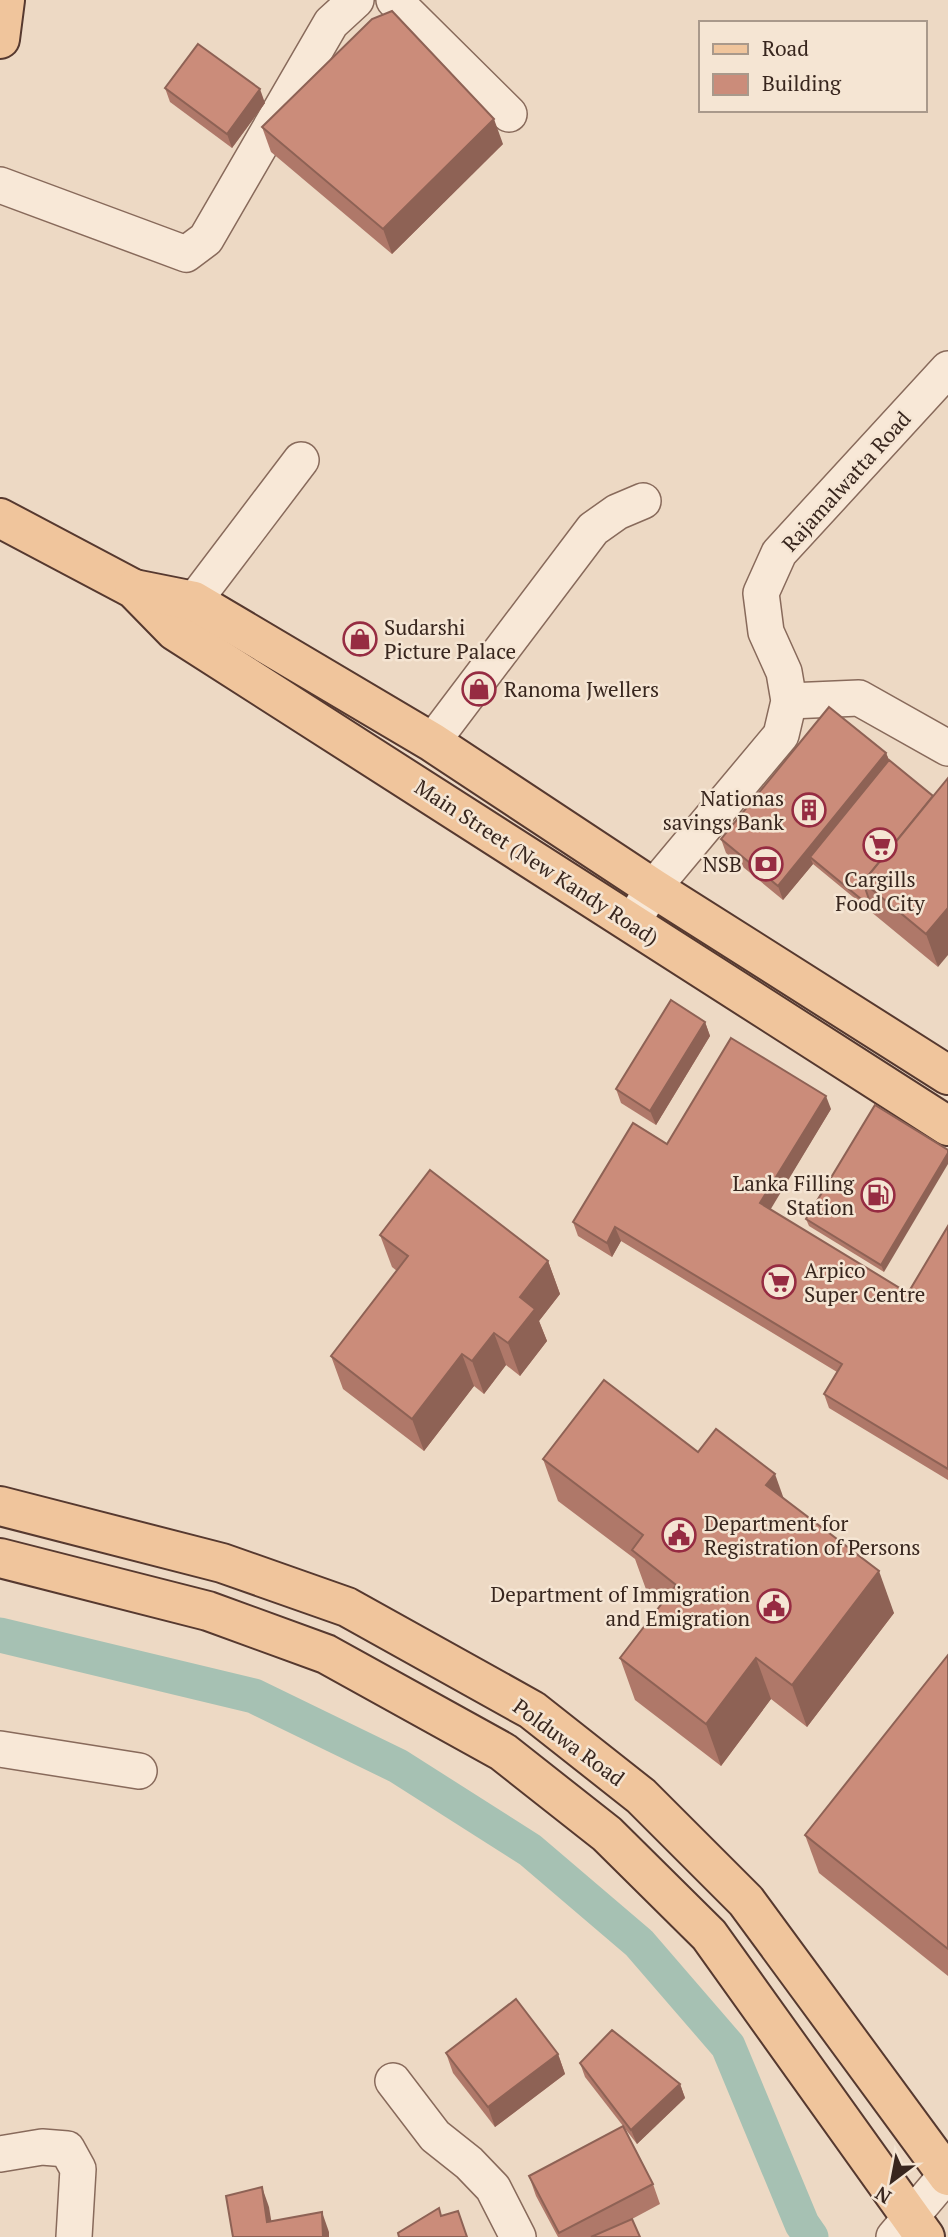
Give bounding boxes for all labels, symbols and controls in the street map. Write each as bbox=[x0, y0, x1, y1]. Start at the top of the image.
legend bbox=[699, 21, 927, 112]
text: Road bbox=[762, 34, 809, 62]
text: Building bbox=[762, 69, 842, 97]
street label: Rajamalwatta Road bbox=[775, 405, 917, 557]
place label: Sudarshi Picture Palace bbox=[384, 613, 516, 665]
shop icon: Sudarshi Picture Palace bbox=[341, 620, 379, 658]
shop icon: Ranoma Jwellers bbox=[460, 670, 498, 708]
place label: Ranoma Jwellers bbox=[504, 675, 659, 703]
street label: Main Street (New Kandy Road) bbox=[410, 773, 664, 951]
place label: Nationas savings Bank bbox=[663, 784, 784, 836]
building icon: Nationas savings Bank bbox=[790, 791, 828, 829]
supermarket icon: Cargills Food City bbox=[861, 826, 899, 864]
bank icon: NSB bbox=[747, 845, 785, 883]
place label: NSB bbox=[702, 850, 742, 878]
place label: Cargills Food City bbox=[835, 865, 925, 917]
place label: Lanka Filling Station bbox=[733, 1169, 855, 1221]
fuel station icon: Lanka Filling Station bbox=[859, 1176, 897, 1214]
place label: Arpico Super Centre bbox=[804, 1256, 925, 1308]
supermarket icon: Arpico Super Centre bbox=[760, 1263, 798, 1301]
place label: Department for Registration of Persons bbox=[704, 1509, 920, 1561]
public building icon: Department for Registration of Persons bbox=[660, 1516, 698, 1554]
place label: Department of Immigration and Emigration bbox=[490, 1580, 751, 1632]
public building icon: Department of Immigration and Emigration bbox=[755, 1587, 793, 1625]
street label: Polduwa Road bbox=[508, 1692, 631, 1792]
north arrow bbox=[857, 2146, 927, 2216]
text: N bbox=[869, 2181, 895, 2210]

